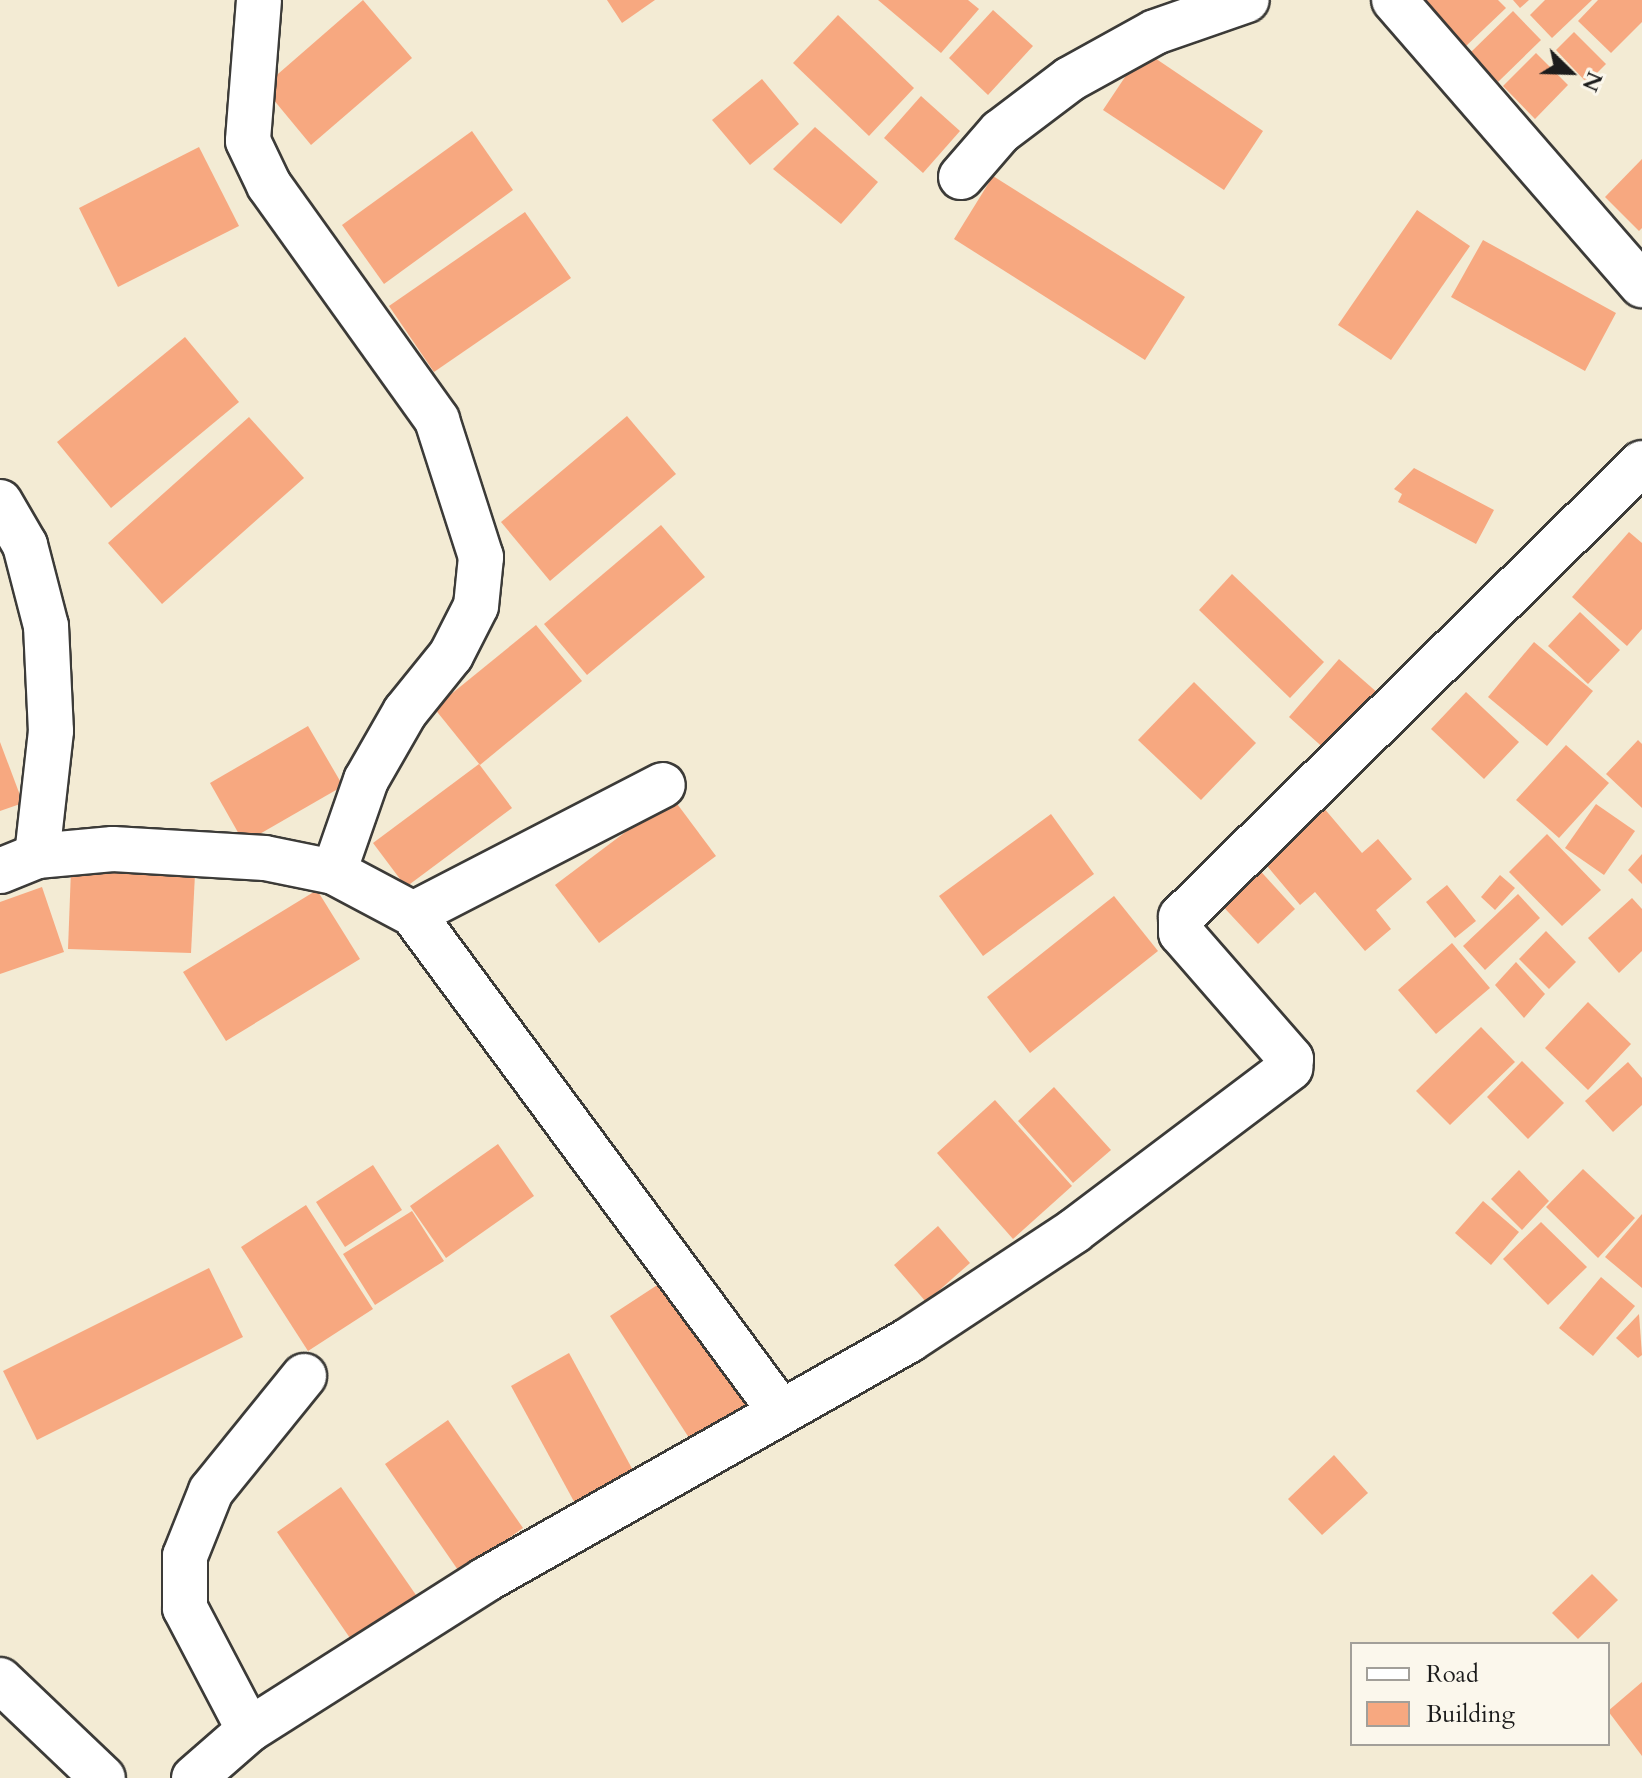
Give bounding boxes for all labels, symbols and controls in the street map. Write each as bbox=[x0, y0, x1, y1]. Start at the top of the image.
north arrow bbox=[1530, 32, 1610, 112]
text: N bbox=[1575, 67, 1610, 96]
legend bbox=[1350, 1642, 1610, 1746]
text: Road bbox=[1426, 1658, 1479, 1691]
text: Building bbox=[1426, 1698, 1515, 1731]

